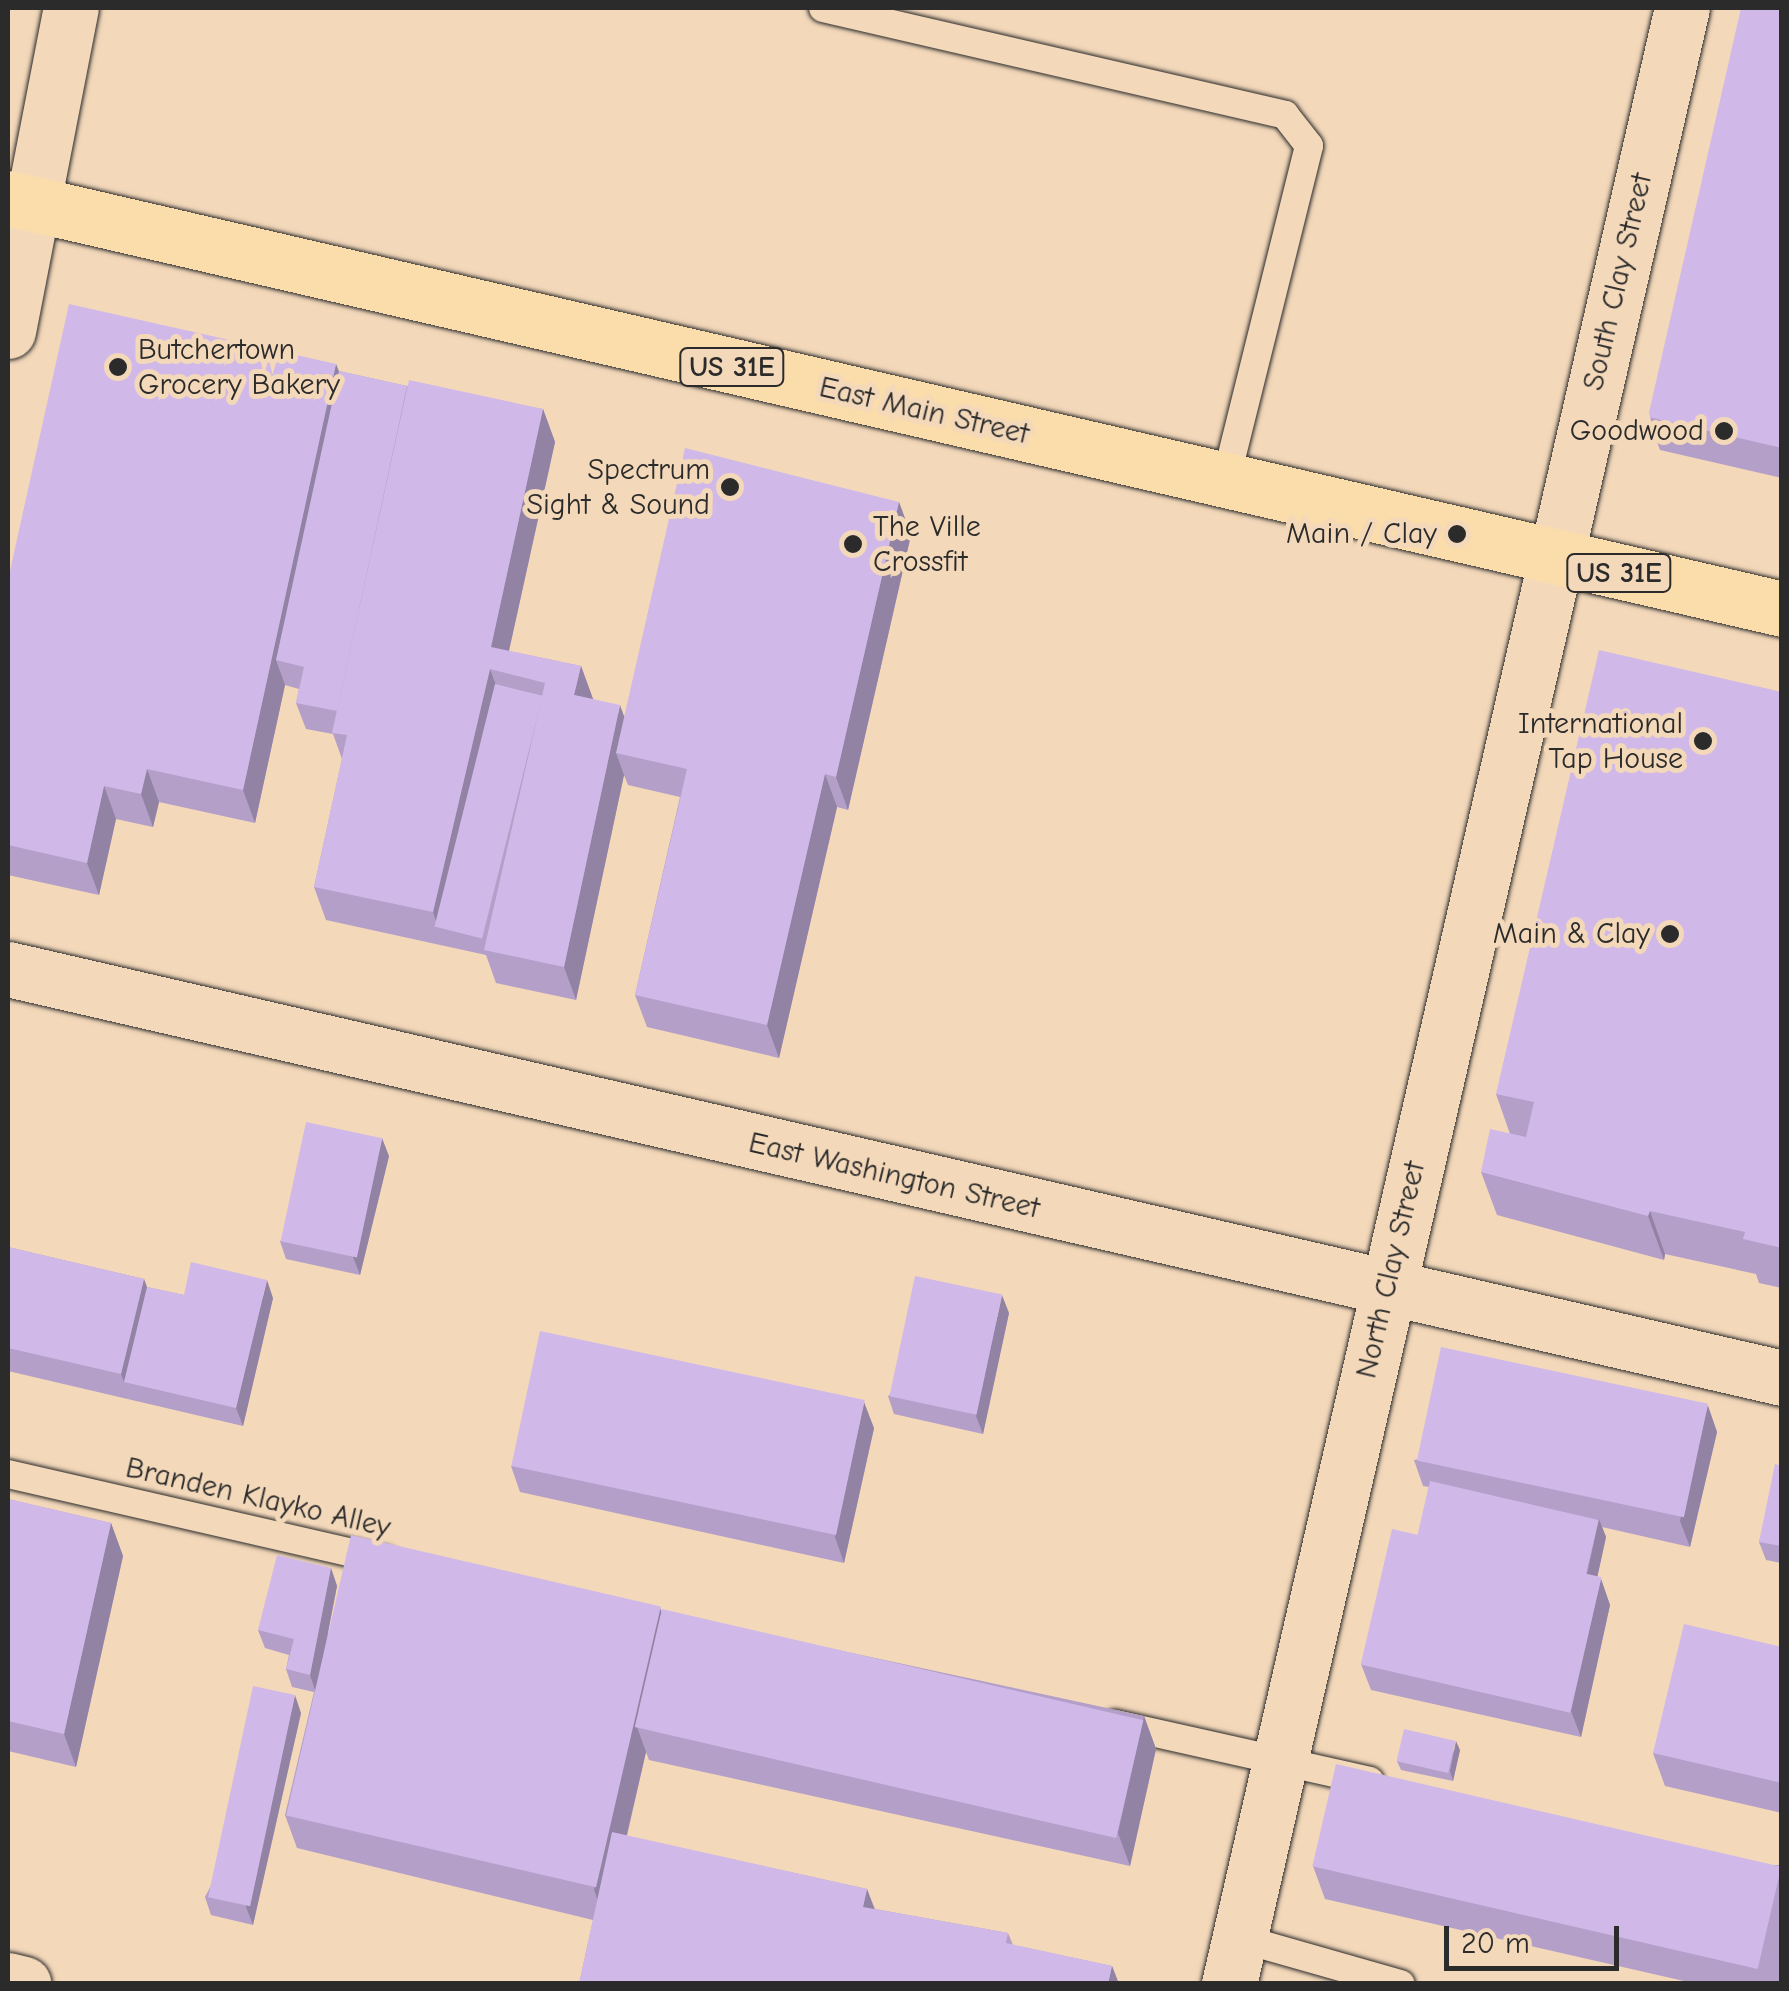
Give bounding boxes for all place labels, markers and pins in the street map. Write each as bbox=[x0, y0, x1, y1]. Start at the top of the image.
place label: Butchertown Grocery Bakery bbox=[138, 332, 340, 402]
marker: Butchertown Grocery Bakery bbox=[107, 356, 129, 378]
place label: Goodwood bbox=[1570, 413, 1704, 449]
marker: Goodwood bbox=[1713, 420, 1735, 442]
place label: Spectrum Sight & Sound bbox=[526, 452, 710, 522]
marker: Spectrum Sight & Sound bbox=[719, 476, 741, 498]
place label: The Ville Crossfit bbox=[873, 509, 981, 580]
place label: Main / Clay bbox=[1286, 516, 1437, 552]
marker: Main / Clay bbox=[1446, 523, 1468, 545]
marker: The Ville Crossfit bbox=[842, 533, 864, 555]
place label: International Tap House bbox=[1518, 706, 1683, 776]
marker: International Tap House bbox=[1692, 730, 1714, 752]
place label: Main & Clay bbox=[1493, 916, 1650, 952]
marker: Main & Clay bbox=[1659, 923, 1681, 945]

